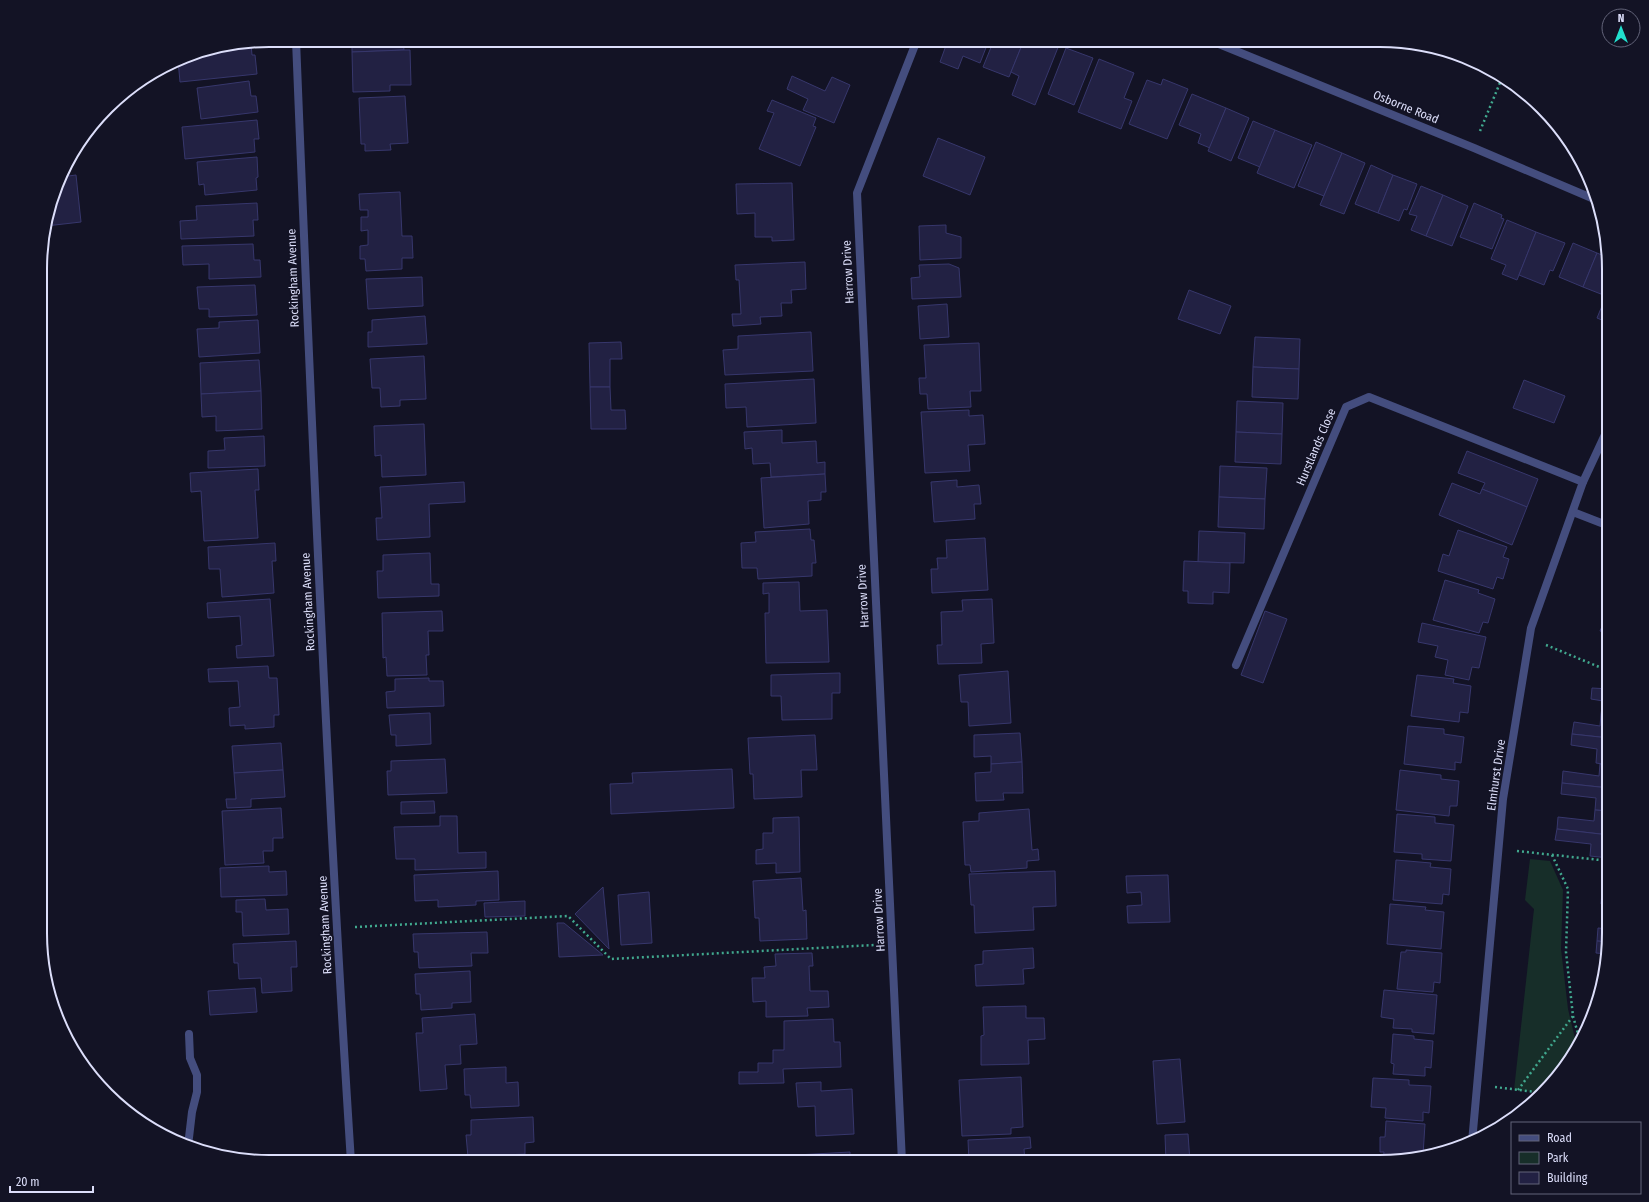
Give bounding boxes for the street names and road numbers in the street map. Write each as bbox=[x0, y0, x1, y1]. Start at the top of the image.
street label: Osborne Road bbox=[1371, 87, 1441, 127]
street label: Rockingham Avenue bbox=[284, 228, 302, 328]
street label: Harrow Drive bbox=[839, 240, 857, 304]
street label: Hurstlands Close bbox=[1293, 406, 1339, 488]
street label: Rockingham Avenue bbox=[298, 552, 318, 652]
street label: Harrow Drive bbox=[854, 564, 872, 628]
street label: Elmhurst Drive bbox=[1484, 738, 1508, 812]
street label: Rockingham Avenue bbox=[315, 875, 335, 975]
street label: Harrow Drive bbox=[870, 888, 888, 952]

